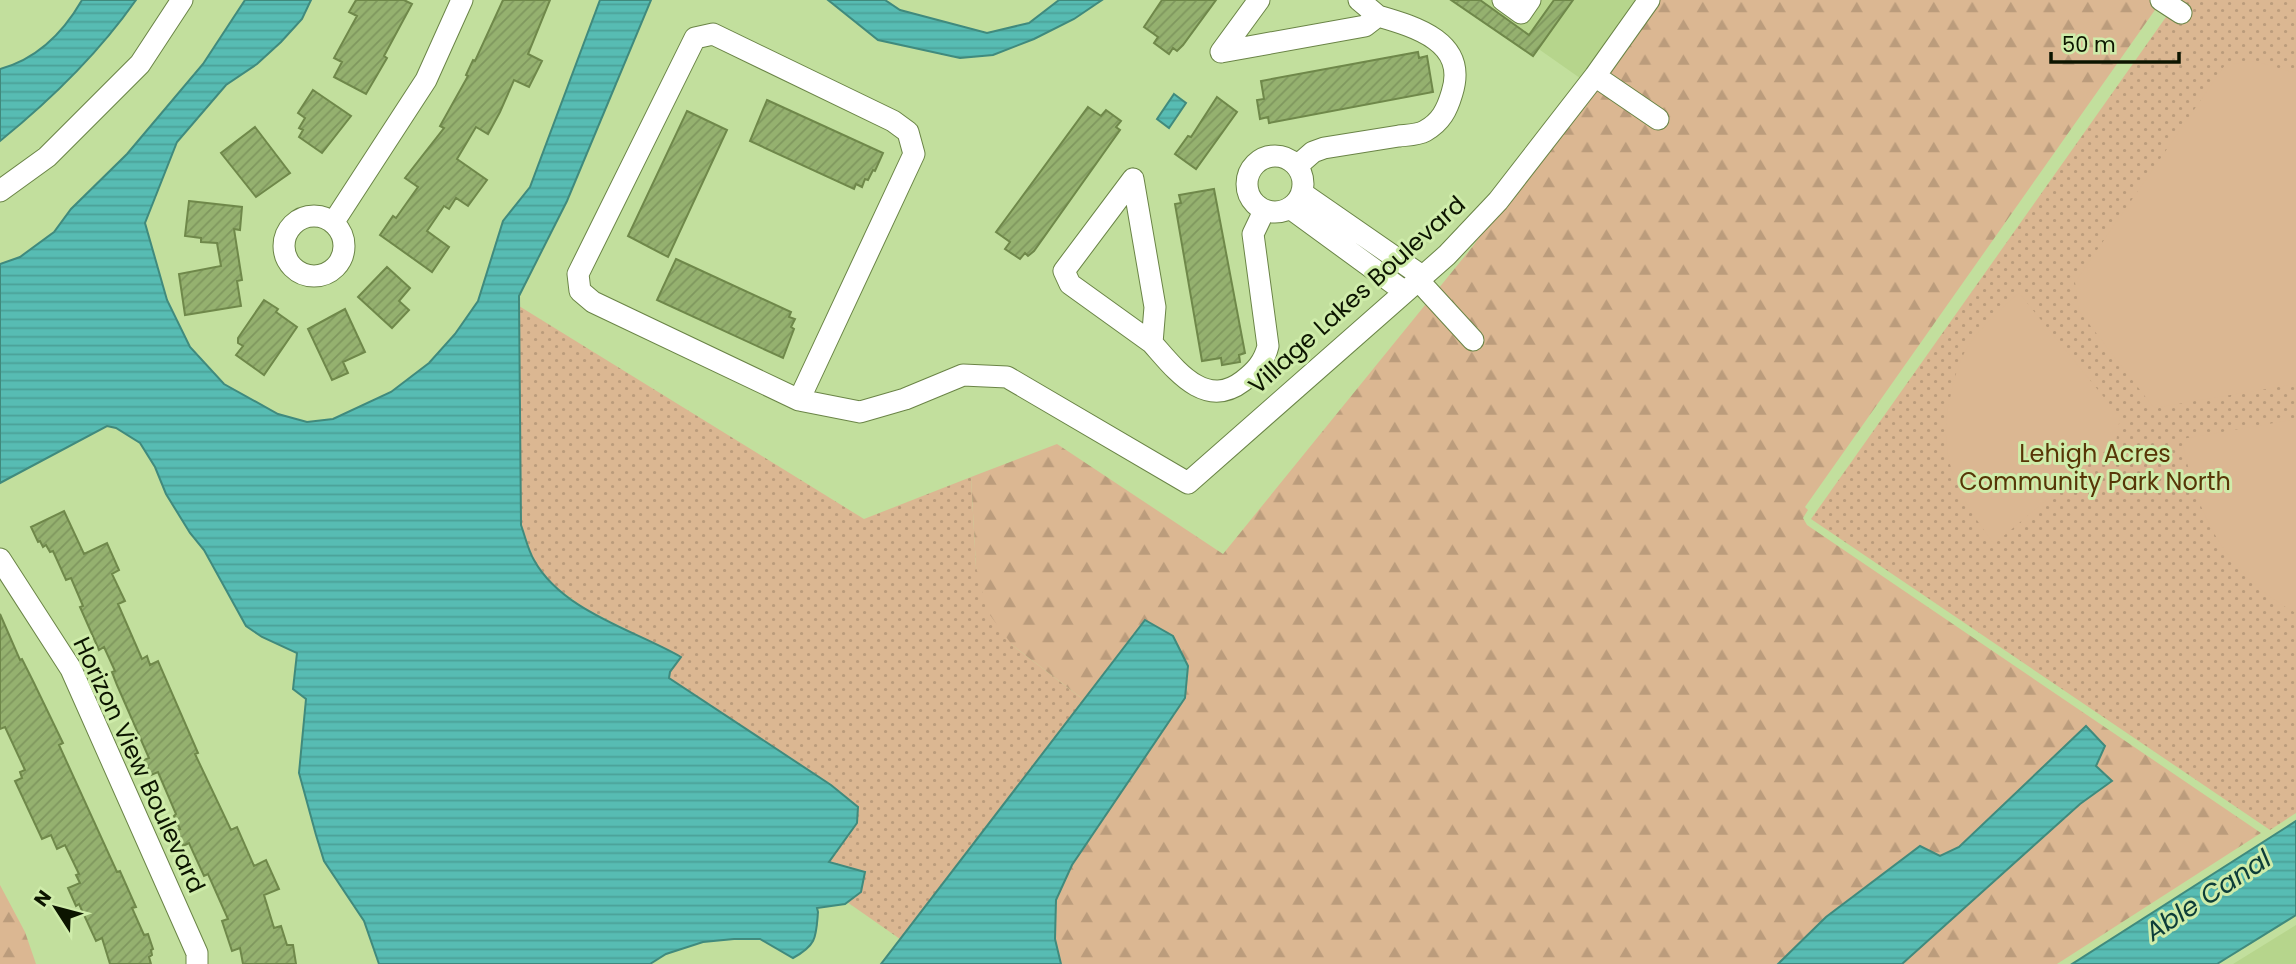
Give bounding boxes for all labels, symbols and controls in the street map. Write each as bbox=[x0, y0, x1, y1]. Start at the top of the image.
scale bar bbox=[2051, 21, 2179, 65]
text: 50 m bbox=[2062, 30, 2116, 59]
street label: Village Lakes Boulevard bbox=[1241, 188, 1472, 401]
park label: Lehigh Acres Community Park North bbox=[1959, 437, 2231, 498]
street label: Horizon View Boulevard bbox=[66, 631, 213, 898]
water label: Able Canal bbox=[2137, 840, 2279, 950]
north arrow bbox=[21, 873, 91, 943]
text: N bbox=[28, 885, 58, 912]

